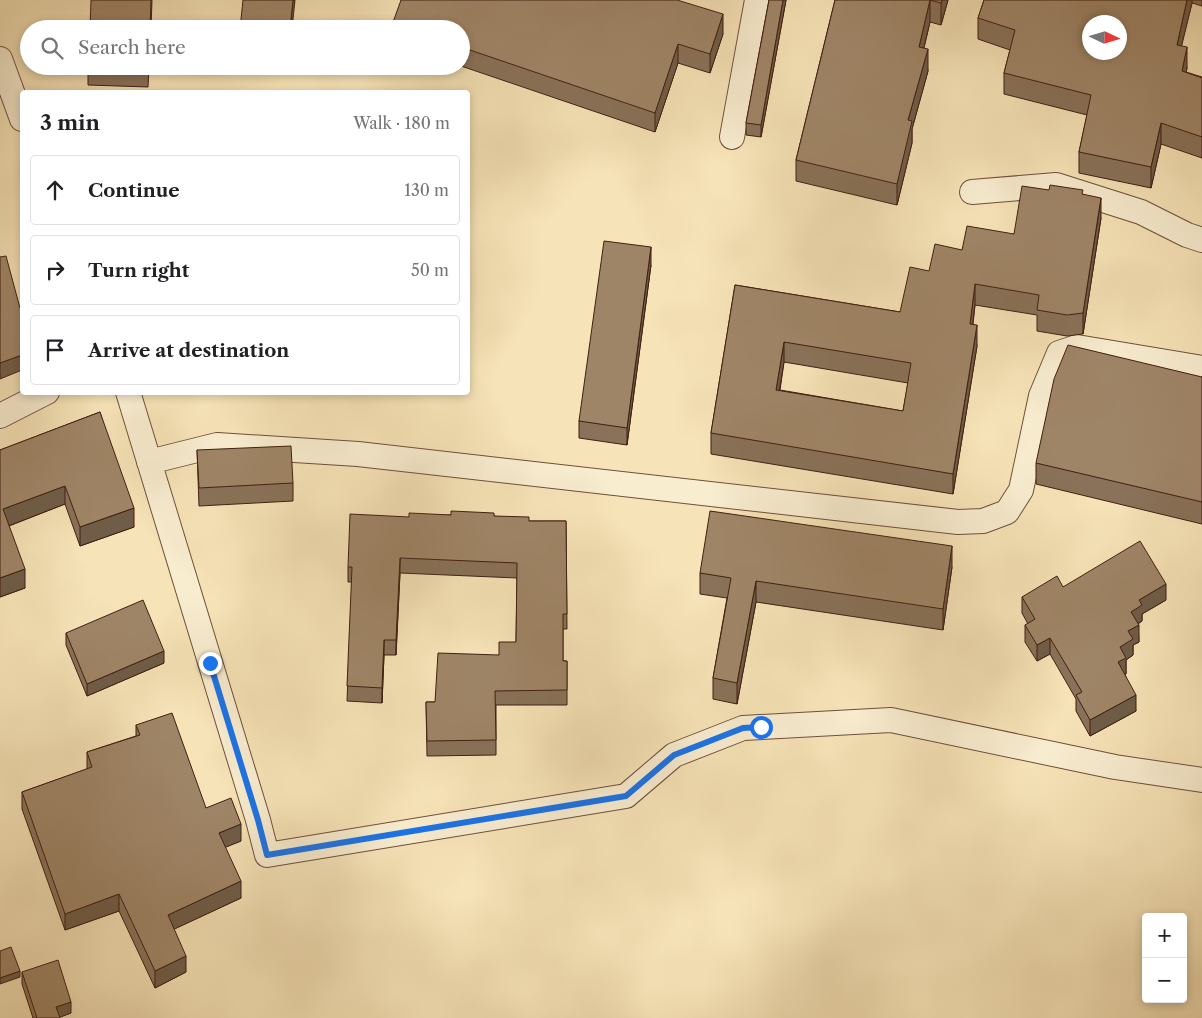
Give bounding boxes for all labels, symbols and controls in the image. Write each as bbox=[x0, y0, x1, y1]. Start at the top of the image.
north arrow bbox=[1082, 15, 1127, 60]
search box bbox=[20, 20, 470, 75]
icon: search bbox=[38, 34, 66, 62]
text: Search here bbox=[78, 36, 186, 59]
text: 3 min bbox=[40, 110, 100, 135]
text: Walk · 180 m bbox=[353, 113, 450, 133]
icon: ahead bbox=[41, 176, 69, 204]
text: Continue bbox=[88, 179, 180, 202]
text: 130 m bbox=[404, 180, 449, 200]
icon: right bbox=[41, 256, 69, 284]
text: Turn right bbox=[88, 259, 189, 282]
text: 50 m bbox=[411, 260, 449, 280]
icon: arrive bbox=[41, 336, 69, 364]
text: Arrive at destination bbox=[88, 339, 289, 362]
route end bbox=[199, 652, 222, 675]
route start bbox=[750, 716, 773, 739]
map controls bbox=[1142, 913, 1187, 1003]
button: + bbox=[1142, 913, 1187, 958]
button: − bbox=[1142, 958, 1187, 1003]

